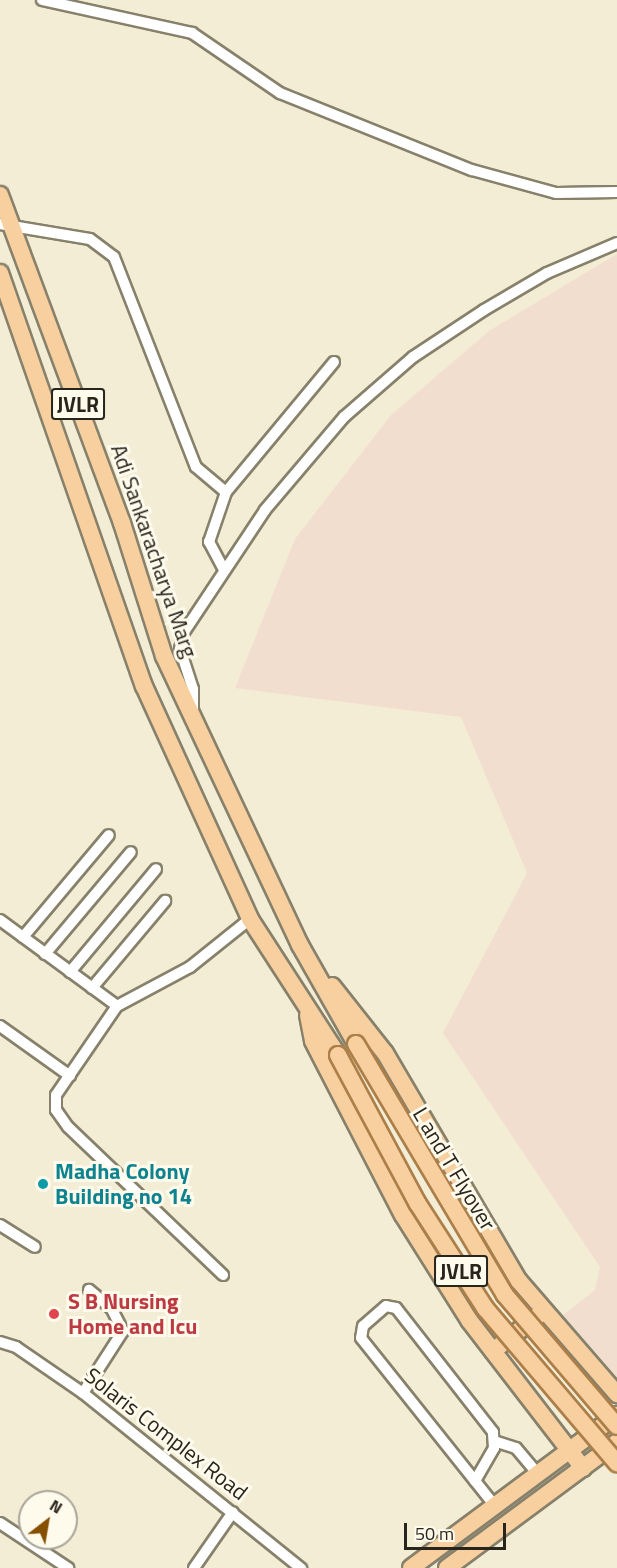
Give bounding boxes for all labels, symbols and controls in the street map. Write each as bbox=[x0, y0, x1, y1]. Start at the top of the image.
road number: JVLR bbox=[51, 386, 105, 422]
street label: Adi Sankaracharya Marg bbox=[105, 441, 203, 661]
street label: L and T Flyover bbox=[407, 1103, 501, 1235]
place label: Madha Colony Building no 14 bbox=[55, 1158, 192, 1210]
marker: Madha Colony Building no 14 bbox=[36, 1177, 50, 1191]
road number: JVLR bbox=[434, 1253, 488, 1289]
place label: S B Nursing Home and Icu bbox=[68, 1288, 197, 1340]
marker: S B Nursing Home and Icu bbox=[45, 1305, 63, 1323]
street label: Solaris Complex Road bbox=[79, 1362, 253, 1506]
north arrow bbox=[18, 1490, 78, 1550]
text: N bbox=[45, 1493, 67, 1519]
scale bar bbox=[407, 1511, 509, 1549]
text: 50 m bbox=[415, 1520, 454, 1547]

